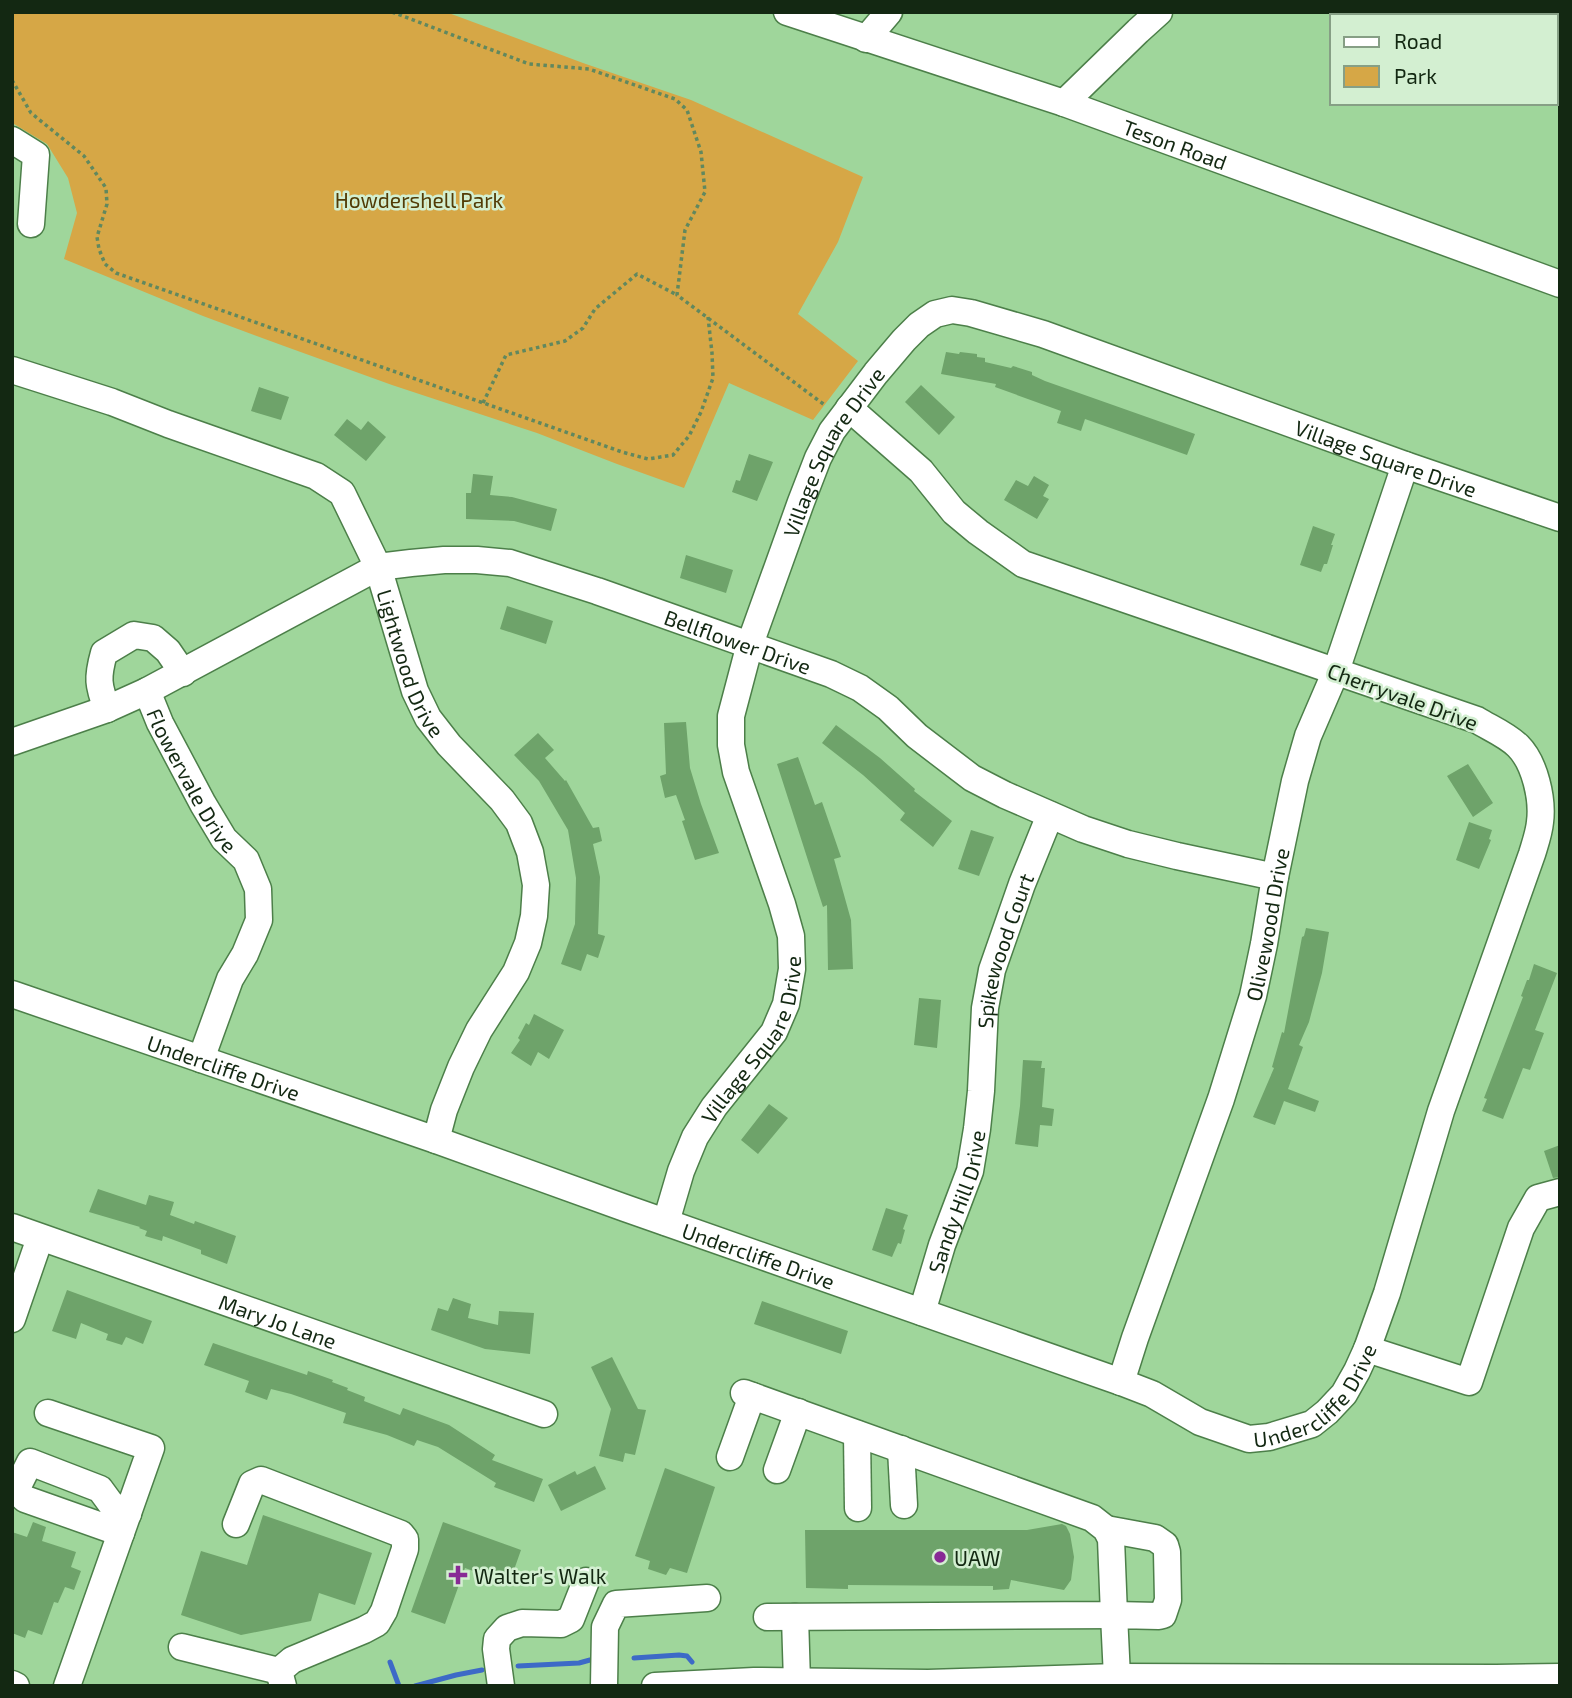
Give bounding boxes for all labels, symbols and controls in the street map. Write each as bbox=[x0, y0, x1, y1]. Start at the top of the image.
legend bbox=[1330, 14, 1558, 105]
text: Road bbox=[1394, 28, 1442, 53]
text: Park bbox=[1394, 63, 1437, 88]
street label: Teson Road bbox=[1120, 113, 1231, 174]
park label: Howdershell Park bbox=[335, 187, 504, 212]
street label: Village Square Drive bbox=[777, 362, 889, 540]
street label: Village Square Drive bbox=[1292, 414, 1480, 501]
street label: Lightwood Drive bbox=[373, 586, 450, 742]
street label: Bellflower Drive bbox=[661, 603, 814, 678]
street label: Cherryvale Drive bbox=[1324, 657, 1482, 735]
street label: Flowervale Drive bbox=[143, 704, 242, 857]
street label: Olivewood Drive bbox=[1240, 845, 1293, 1003]
street label: Spikewood Court bbox=[972, 869, 1038, 1029]
street label: Village Square Drive bbox=[695, 956, 805, 1127]
street label: Undercliffe Drive bbox=[144, 1029, 304, 1105]
street label: Sandy Hill Drive bbox=[922, 1128, 989, 1276]
street label: Undercliffe Drive bbox=[679, 1217, 838, 1293]
street label: Mary Jo Lane bbox=[216, 1288, 340, 1353]
street label: Undercliffe Drive bbox=[1252, 1339, 1380, 1451]
place label: UAW bbox=[954, 1545, 1001, 1570]
marker: UAW bbox=[932, 1549, 948, 1565]
place label: Walter's Walk bbox=[474, 1563, 607, 1588]
marker: Walter's Walk bbox=[448, 1565, 468, 1585]

